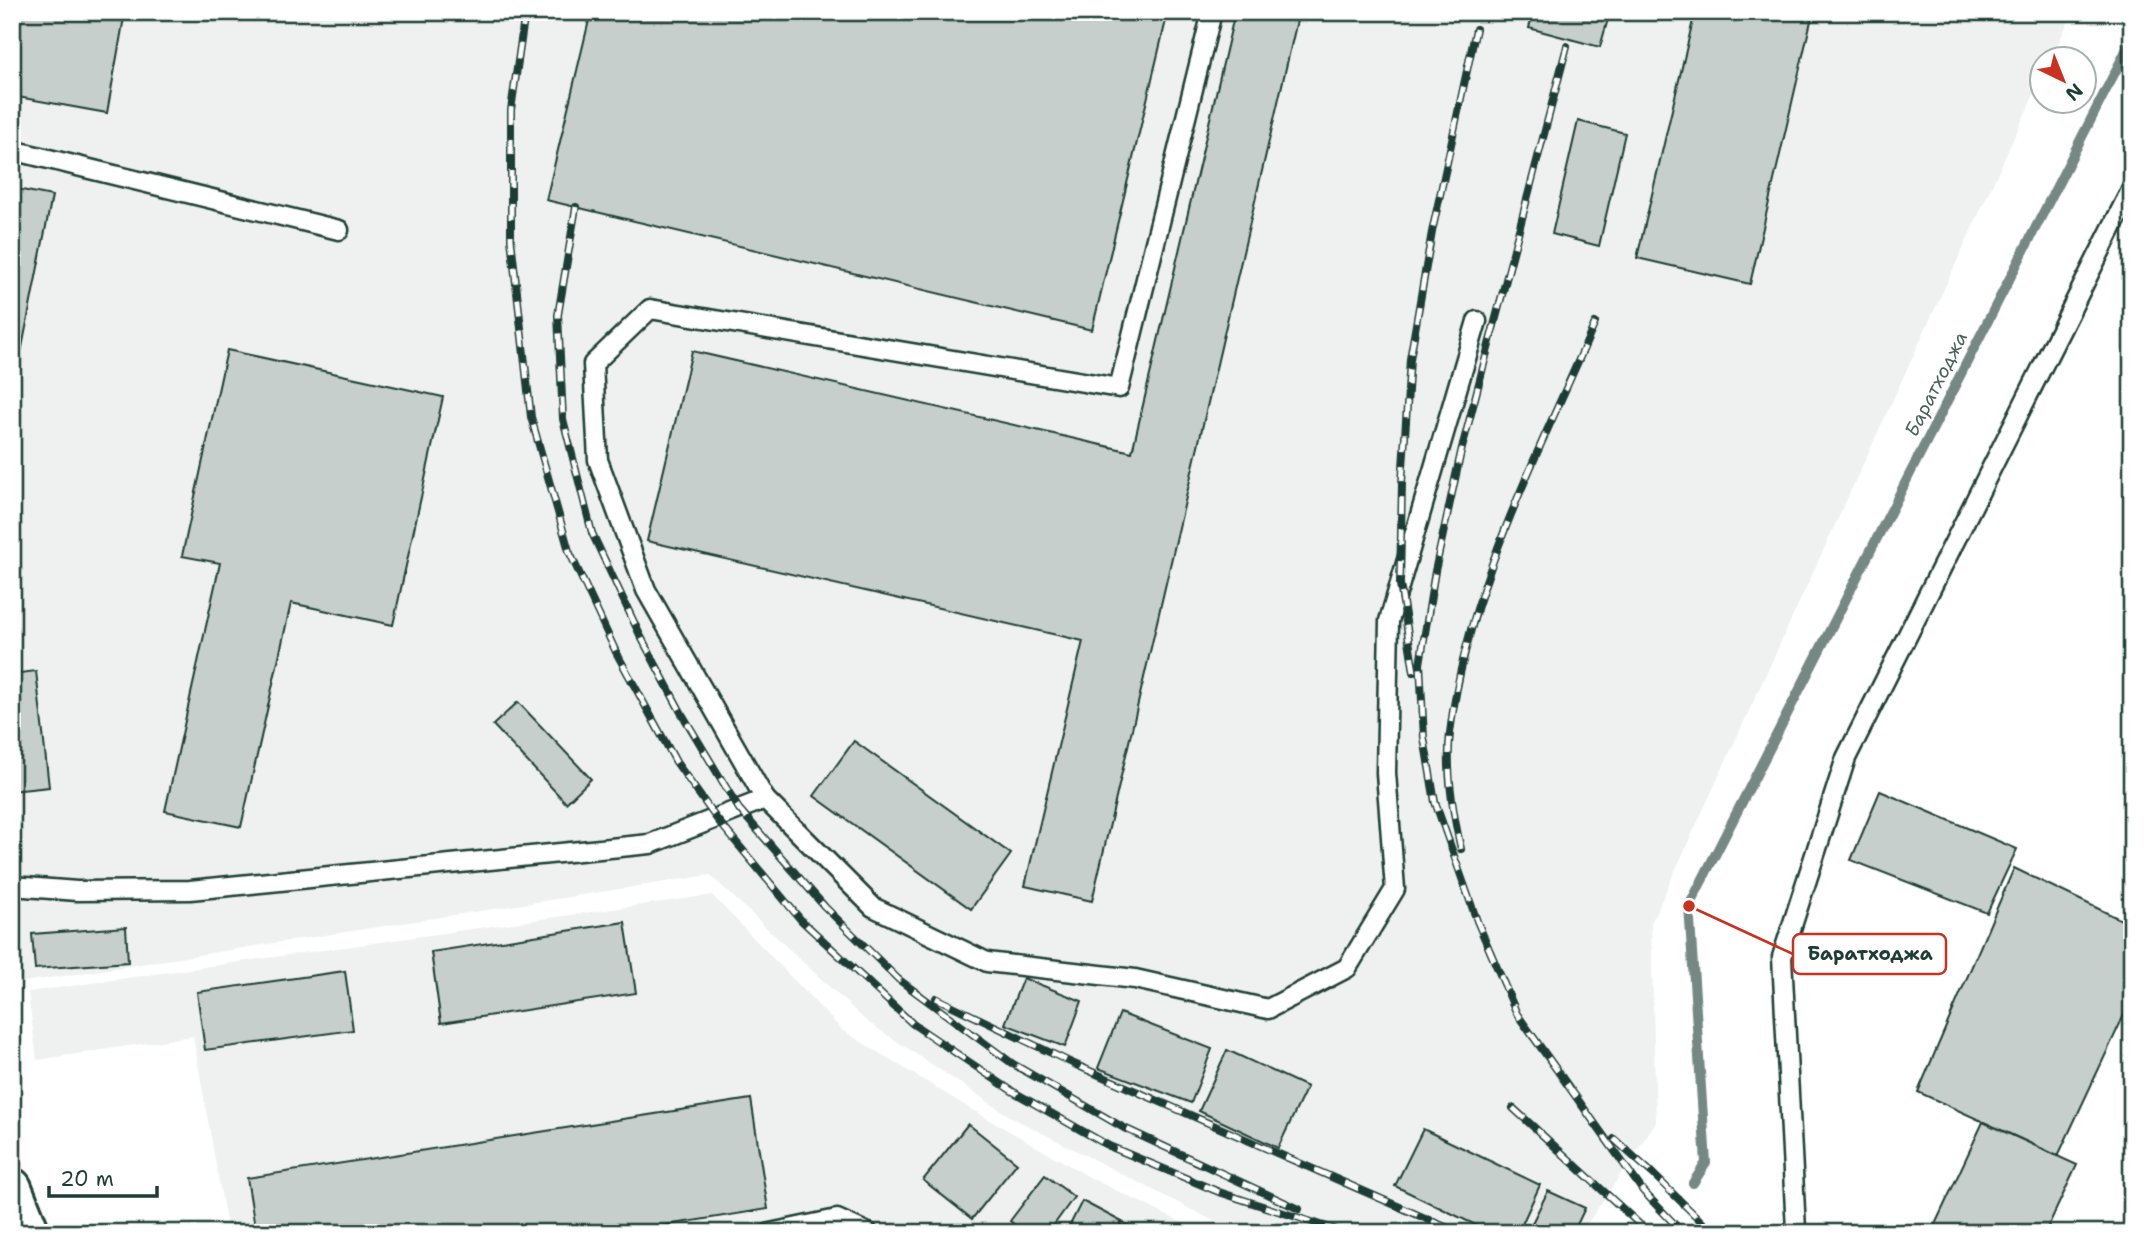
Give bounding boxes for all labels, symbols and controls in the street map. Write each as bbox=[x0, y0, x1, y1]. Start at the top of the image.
north arrow bbox=[2028, 46, 2098, 116]
text: N bbox=[2060, 78, 2088, 106]
water label: Баратходжа bbox=[1899, 327, 1973, 441]
callout: Баратходжа bbox=[1793, 934, 1946, 974]
text: Баратходжа bbox=[1807, 941, 1933, 966]
scale bar bbox=[49, 1154, 158, 1198]
text: 20 m bbox=[60, 1165, 114, 1193]

